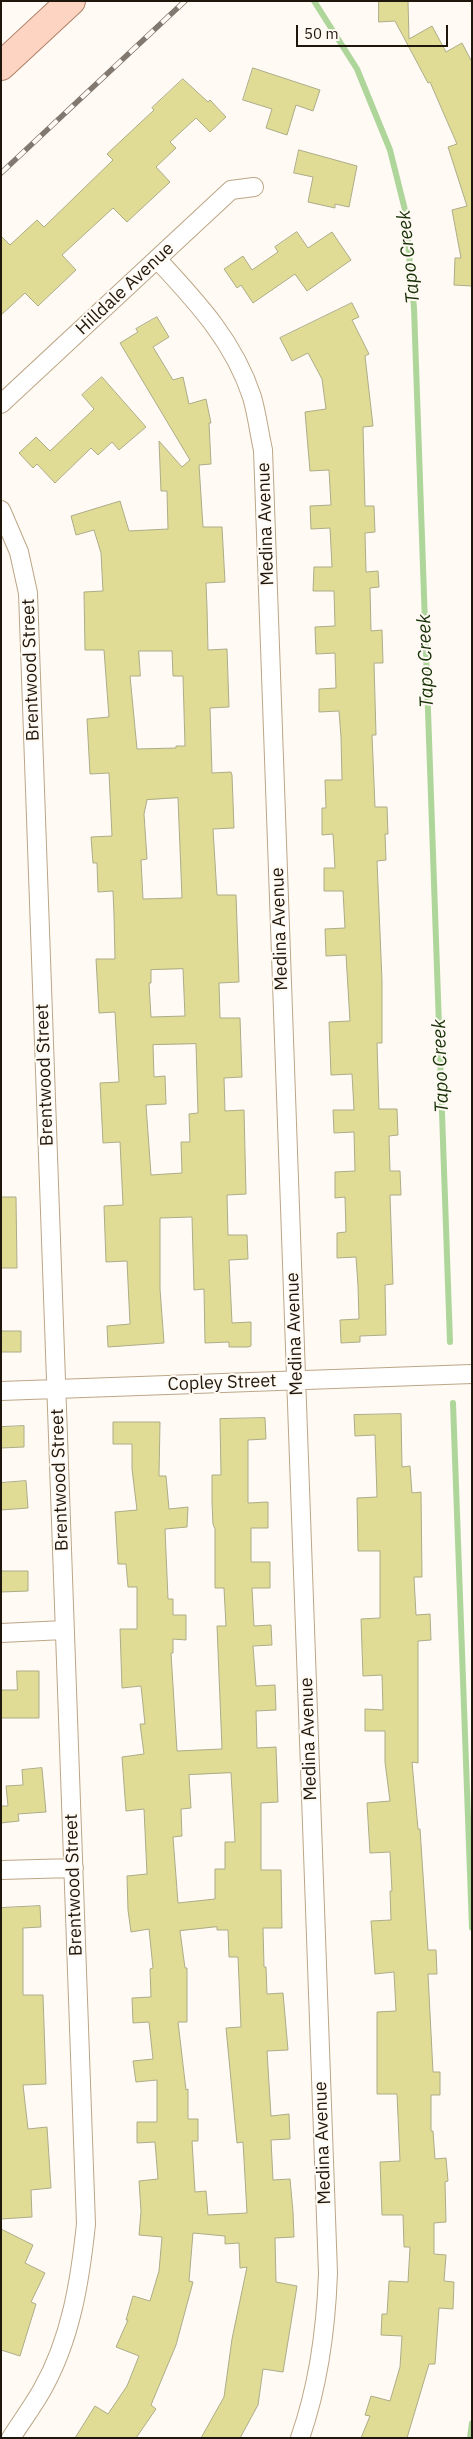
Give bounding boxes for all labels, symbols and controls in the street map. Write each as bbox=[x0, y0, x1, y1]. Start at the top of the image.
scale bar bbox=[298, 15, 450, 47]
text: 50 m bbox=[304, 24, 339, 43]
water label: Tapo Creek bbox=[393, 209, 425, 305]
street label: Hilldale Avenue bbox=[72, 238, 178, 340]
street label: Medina Avenue bbox=[253, 462, 279, 586]
street label: Brentwood Street bbox=[18, 598, 44, 742]
water label: Tapo Creek bbox=[413, 614, 439, 708]
street label: Medina Avenue bbox=[267, 867, 293, 991]
street label: Brentwood Street bbox=[32, 1003, 58, 1147]
water label: Tapo Creek bbox=[428, 1019, 454, 1113]
street label: Medina Avenue bbox=[282, 1272, 308, 1396]
street label: Copley Street bbox=[167, 1370, 277, 1396]
street label: Brentwood Street bbox=[47, 1408, 73, 1552]
street label: Medina Avenue bbox=[296, 1677, 322, 1801]
street label: Brentwood Street bbox=[61, 1813, 87, 1957]
street label: Medina Avenue bbox=[310, 2081, 336, 2205]

